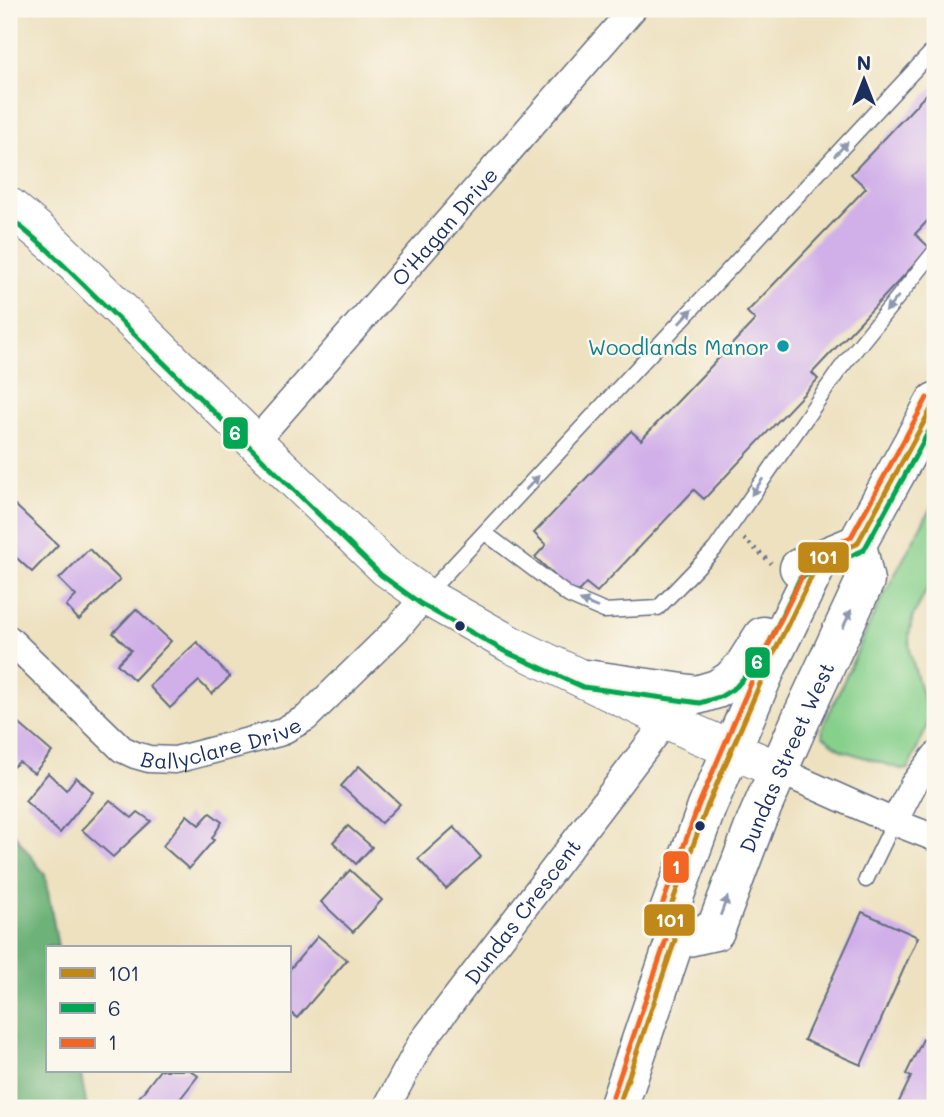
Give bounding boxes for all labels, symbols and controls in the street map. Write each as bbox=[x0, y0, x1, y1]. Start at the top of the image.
north arrow bbox=[828, 46, 898, 116]
text: N bbox=[857, 50, 871, 75]
one-way arrow bbox=[833, 140, 849, 158]
street label: O'Hagan Drive bbox=[385, 161, 503, 291]
one-way arrow bbox=[885, 296, 900, 313]
one-way arrow bbox=[678, 308, 694, 325]
place label: Woodlands Manor bbox=[588, 333, 769, 360]
marker: Woodlands Manor bbox=[775, 338, 791, 354]
line badge: 6 bbox=[222, 416, 249, 450]
text: 6 bbox=[229, 420, 241, 445]
one-way arrow bbox=[523, 475, 539, 492]
one-way arrow bbox=[750, 478, 764, 496]
line badge: 101 bbox=[797, 541, 850, 574]
text: 101 bbox=[808, 544, 838, 569]
one-way arrow bbox=[578, 599, 599, 610]
one-way arrow bbox=[842, 609, 853, 629]
unlabelled marker bbox=[453, 619, 467, 633]
line badge: 6 bbox=[744, 646, 771, 679]
text: 6 bbox=[751, 649, 763, 674]
street label: Dundas Street West bbox=[732, 657, 839, 856]
street label: Ballyclare Drive bbox=[138, 710, 306, 774]
unlabelled marker bbox=[693, 819, 707, 833]
street label: Dundas Crescent bbox=[458, 833, 586, 989]
line badge: 1 bbox=[662, 850, 690, 884]
text: 1 bbox=[672, 854, 680, 879]
one-way arrow bbox=[719, 895, 730, 916]
line badge: 101 bbox=[643, 903, 696, 937]
text: 101 bbox=[655, 907, 685, 932]
legend bbox=[46, 946, 290, 1072]
text: 101 bbox=[108, 959, 140, 986]
text: 6 bbox=[108, 994, 121, 1021]
text: 1 bbox=[108, 1028, 117, 1055]

